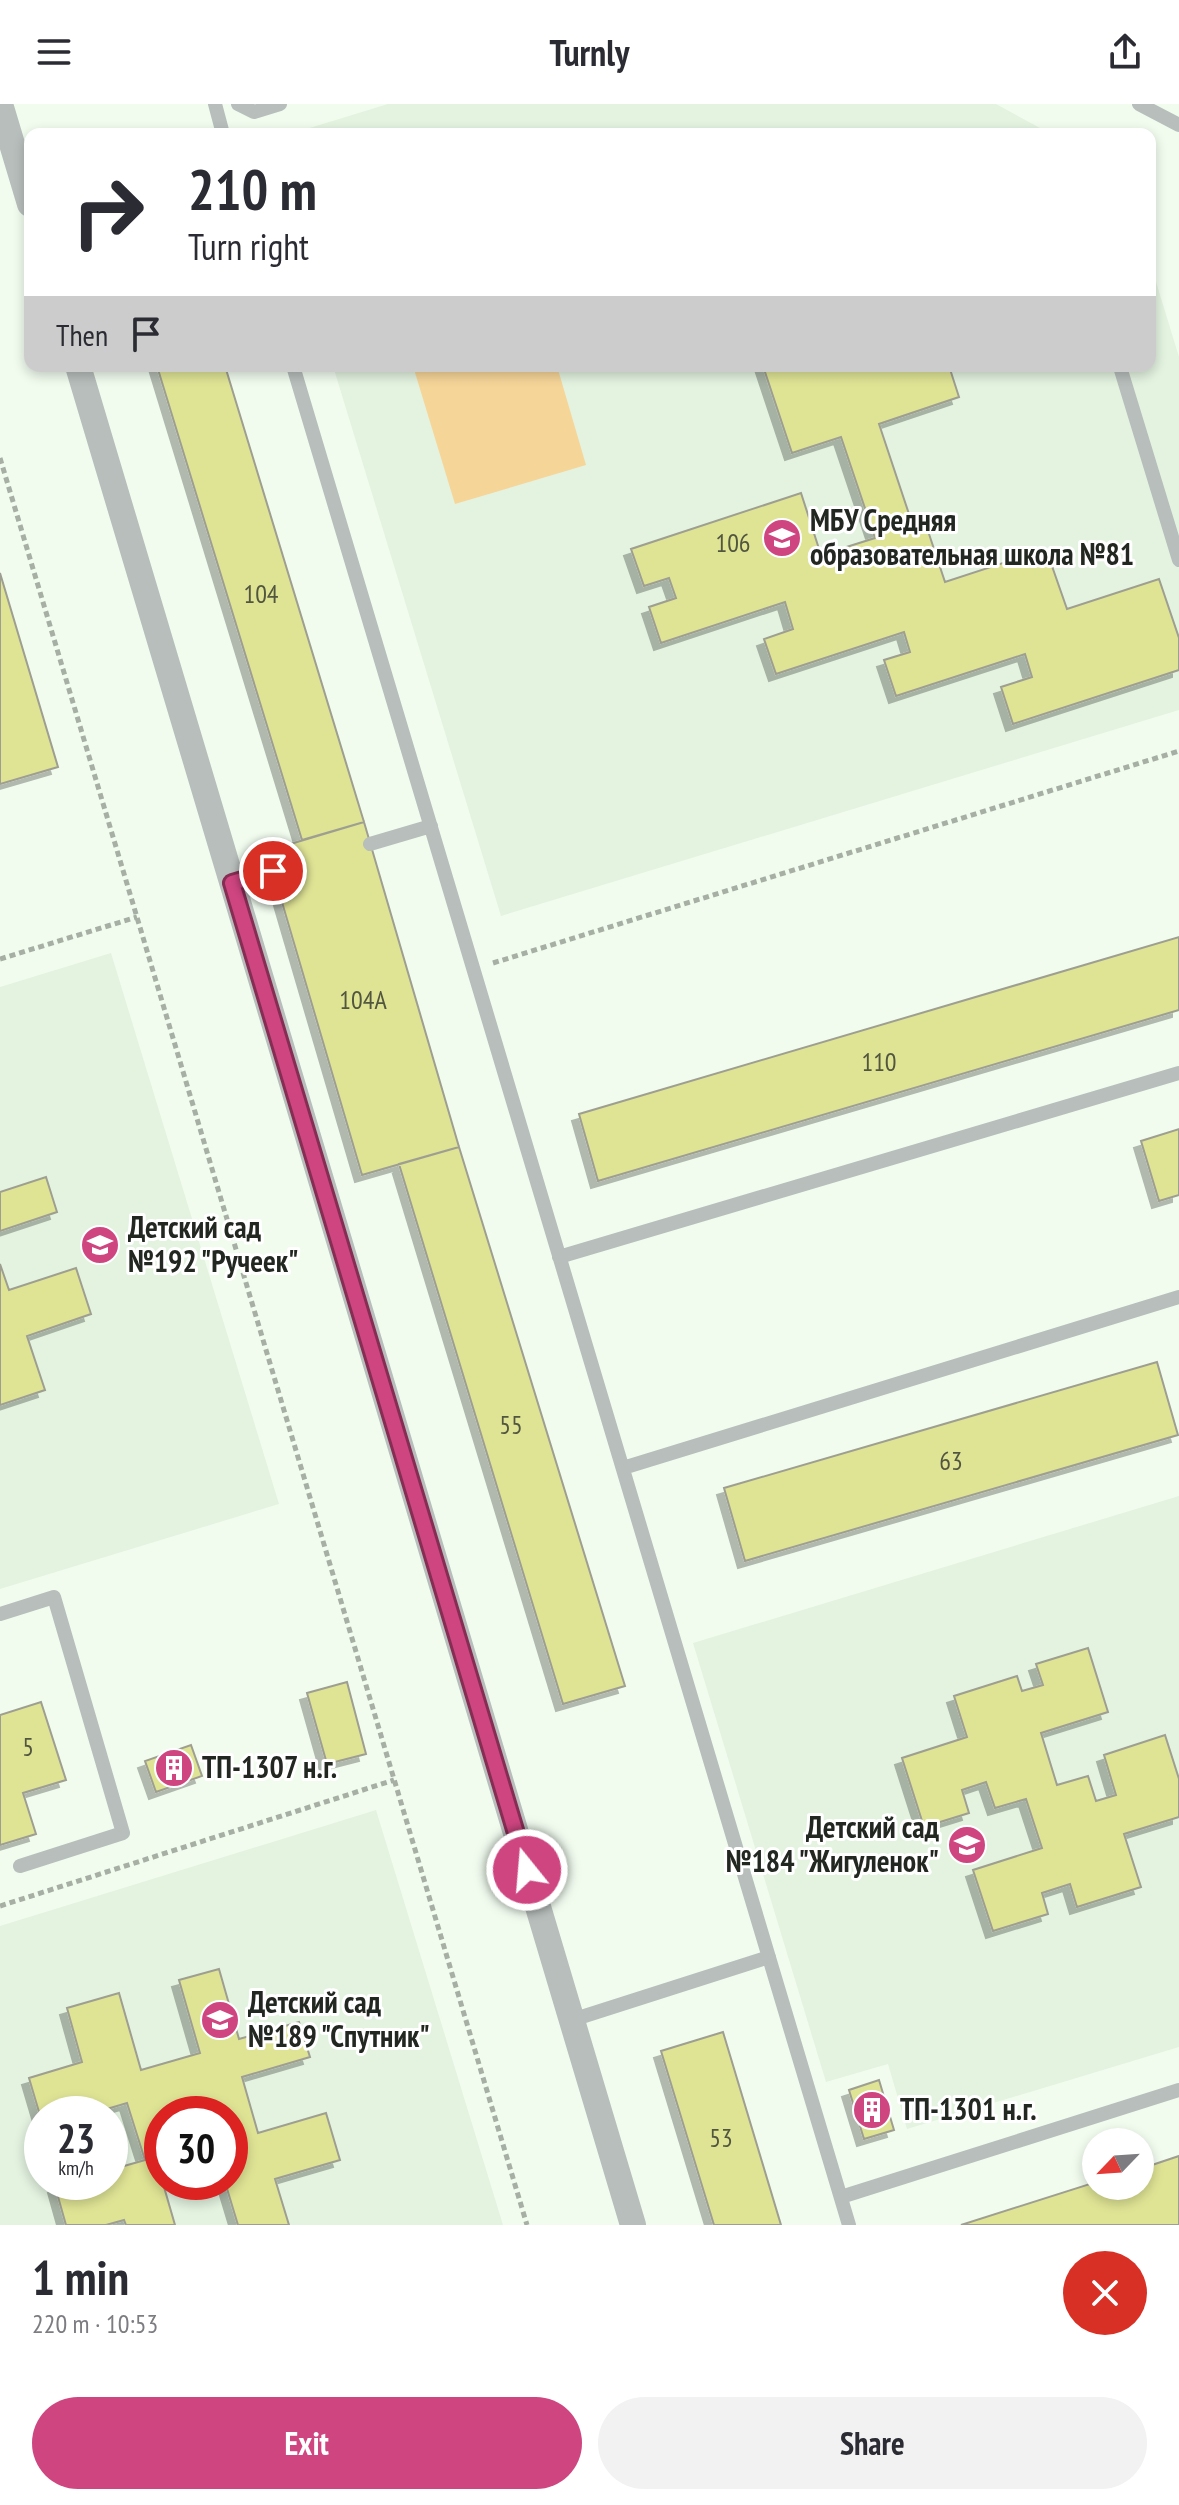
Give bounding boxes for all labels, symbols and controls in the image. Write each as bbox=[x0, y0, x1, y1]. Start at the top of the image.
text: Turnly bbox=[550, 29, 629, 76]
icon: menu bbox=[32, 30, 76, 74]
icon: share bbox=[1103, 30, 1147, 74]
text: 210 m bbox=[188, 153, 317, 225]
icon: right bbox=[56, 160, 160, 264]
text: Turn right bbox=[188, 223, 309, 270]
icon: arrive bbox=[124, 312, 168, 356]
text: Then bbox=[56, 315, 108, 354]
place label: МБУ Средняя образовательная школа №81 bbox=[810, 500, 1134, 573]
school or university icon: МБУ Средняя образовательная школа №81 bbox=[761, 517, 803, 559]
house number: 106 bbox=[715, 526, 751, 559]
house number: 104 bbox=[243, 577, 279, 610]
pin bbox=[239, 837, 307, 905]
icon: arrive bbox=[251, 849, 295, 893]
house number: 104А bbox=[339, 983, 387, 1016]
house number: 110 bbox=[861, 1045, 897, 1078]
place label: Детский сад №192 "Ручеек" bbox=[128, 1207, 299, 1280]
school or university icon: Детский сад №192 "Ручеек" bbox=[79, 1224, 121, 1266]
house number: 55 bbox=[499, 1408, 523, 1441]
house number: 63 bbox=[939, 1444, 963, 1477]
house number: 5 bbox=[22, 1730, 34, 1763]
building icon: ТП-1307 н.г. bbox=[153, 1747, 195, 1789]
place label: ТП-1307 н.г. bbox=[202, 1747, 337, 1786]
place label: Детский сад №184 "Жигуленок" bbox=[726, 1807, 939, 1880]
school or university icon: Детский сад №184 "Жигуленок" bbox=[946, 1824, 988, 1866]
position arrow bbox=[485, 1828, 569, 1912]
place label: Детский сад №189 "Спутник" bbox=[248, 1982, 430, 2055]
school or university icon: Детский сад №189 "Спутник" bbox=[199, 1999, 241, 2041]
building icon: ТП-1301 н.г. bbox=[851, 2089, 893, 2131]
place label: ТП-1301 н.г. bbox=[900, 2089, 1037, 2128]
speed limit sign: 30 bbox=[144, 2096, 248, 2200]
text: 23 bbox=[57, 2112, 95, 2164]
house number: 53 bbox=[709, 2121, 733, 2154]
north arrow bbox=[1082, 2128, 1154, 2200]
map controls bbox=[1082, 2128, 1154, 2200]
text: km/h bbox=[58, 2155, 94, 2181]
text: 1 min bbox=[32, 2246, 129, 2308]
button: close bbox=[1063, 2251, 1147, 2335]
text: 220 m · 10:53 bbox=[32, 2307, 158, 2340]
button: Exit bbox=[32, 2397, 582, 2489]
button: Share bbox=[598, 2397, 1147, 2489]

